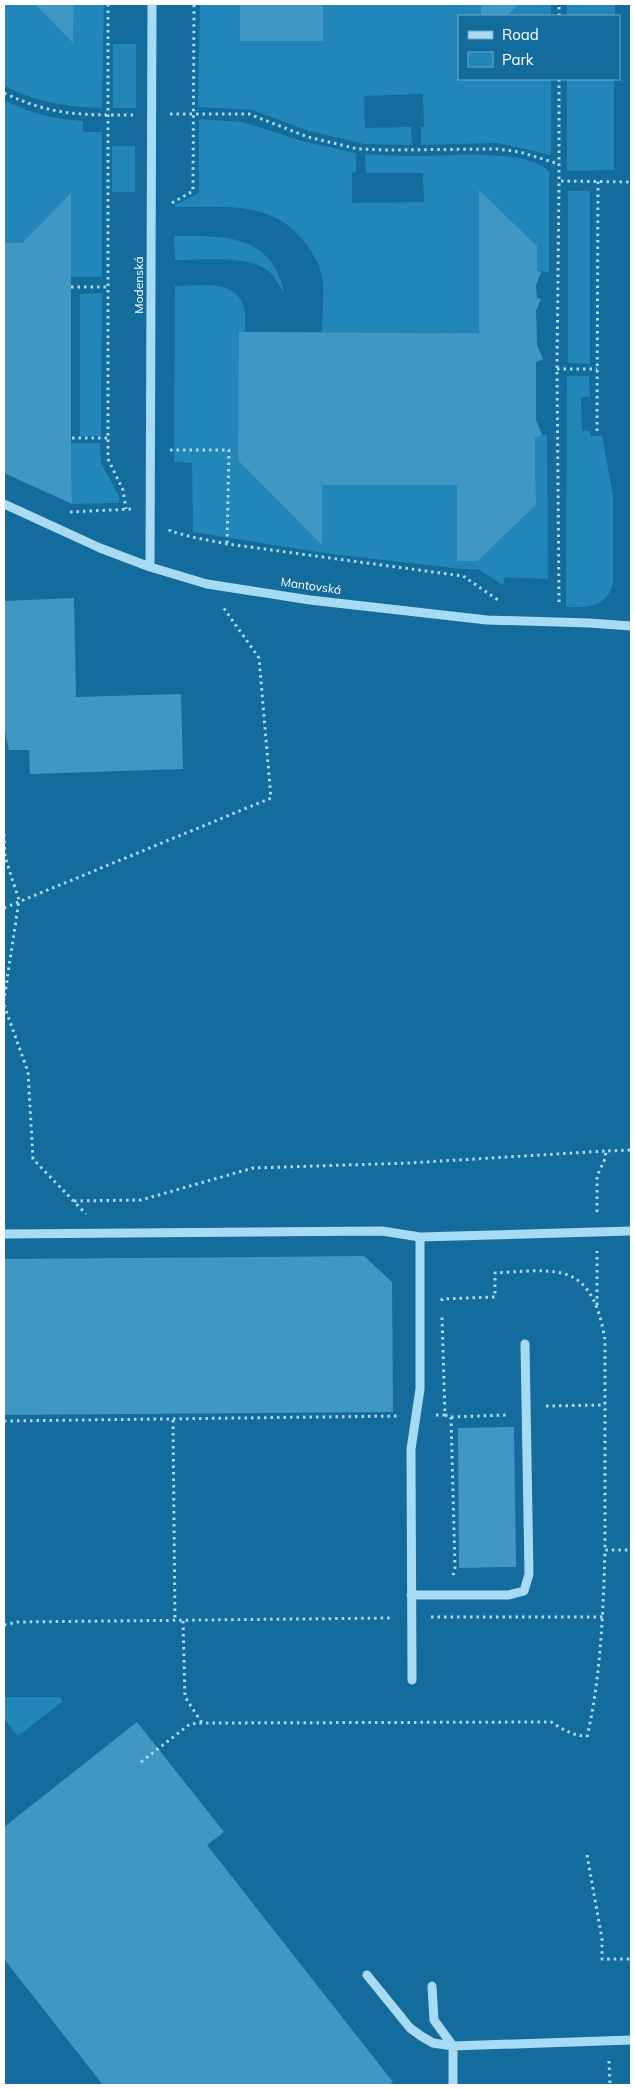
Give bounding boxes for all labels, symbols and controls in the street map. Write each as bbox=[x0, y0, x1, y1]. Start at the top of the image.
legend bbox=[458, 15, 620, 80]
text: Road bbox=[502, 25, 539, 44]
text: Park bbox=[502, 50, 534, 69]
street label: Modenská bbox=[131, 256, 146, 314]
street label: Mantovská bbox=[280, 574, 342, 597]

